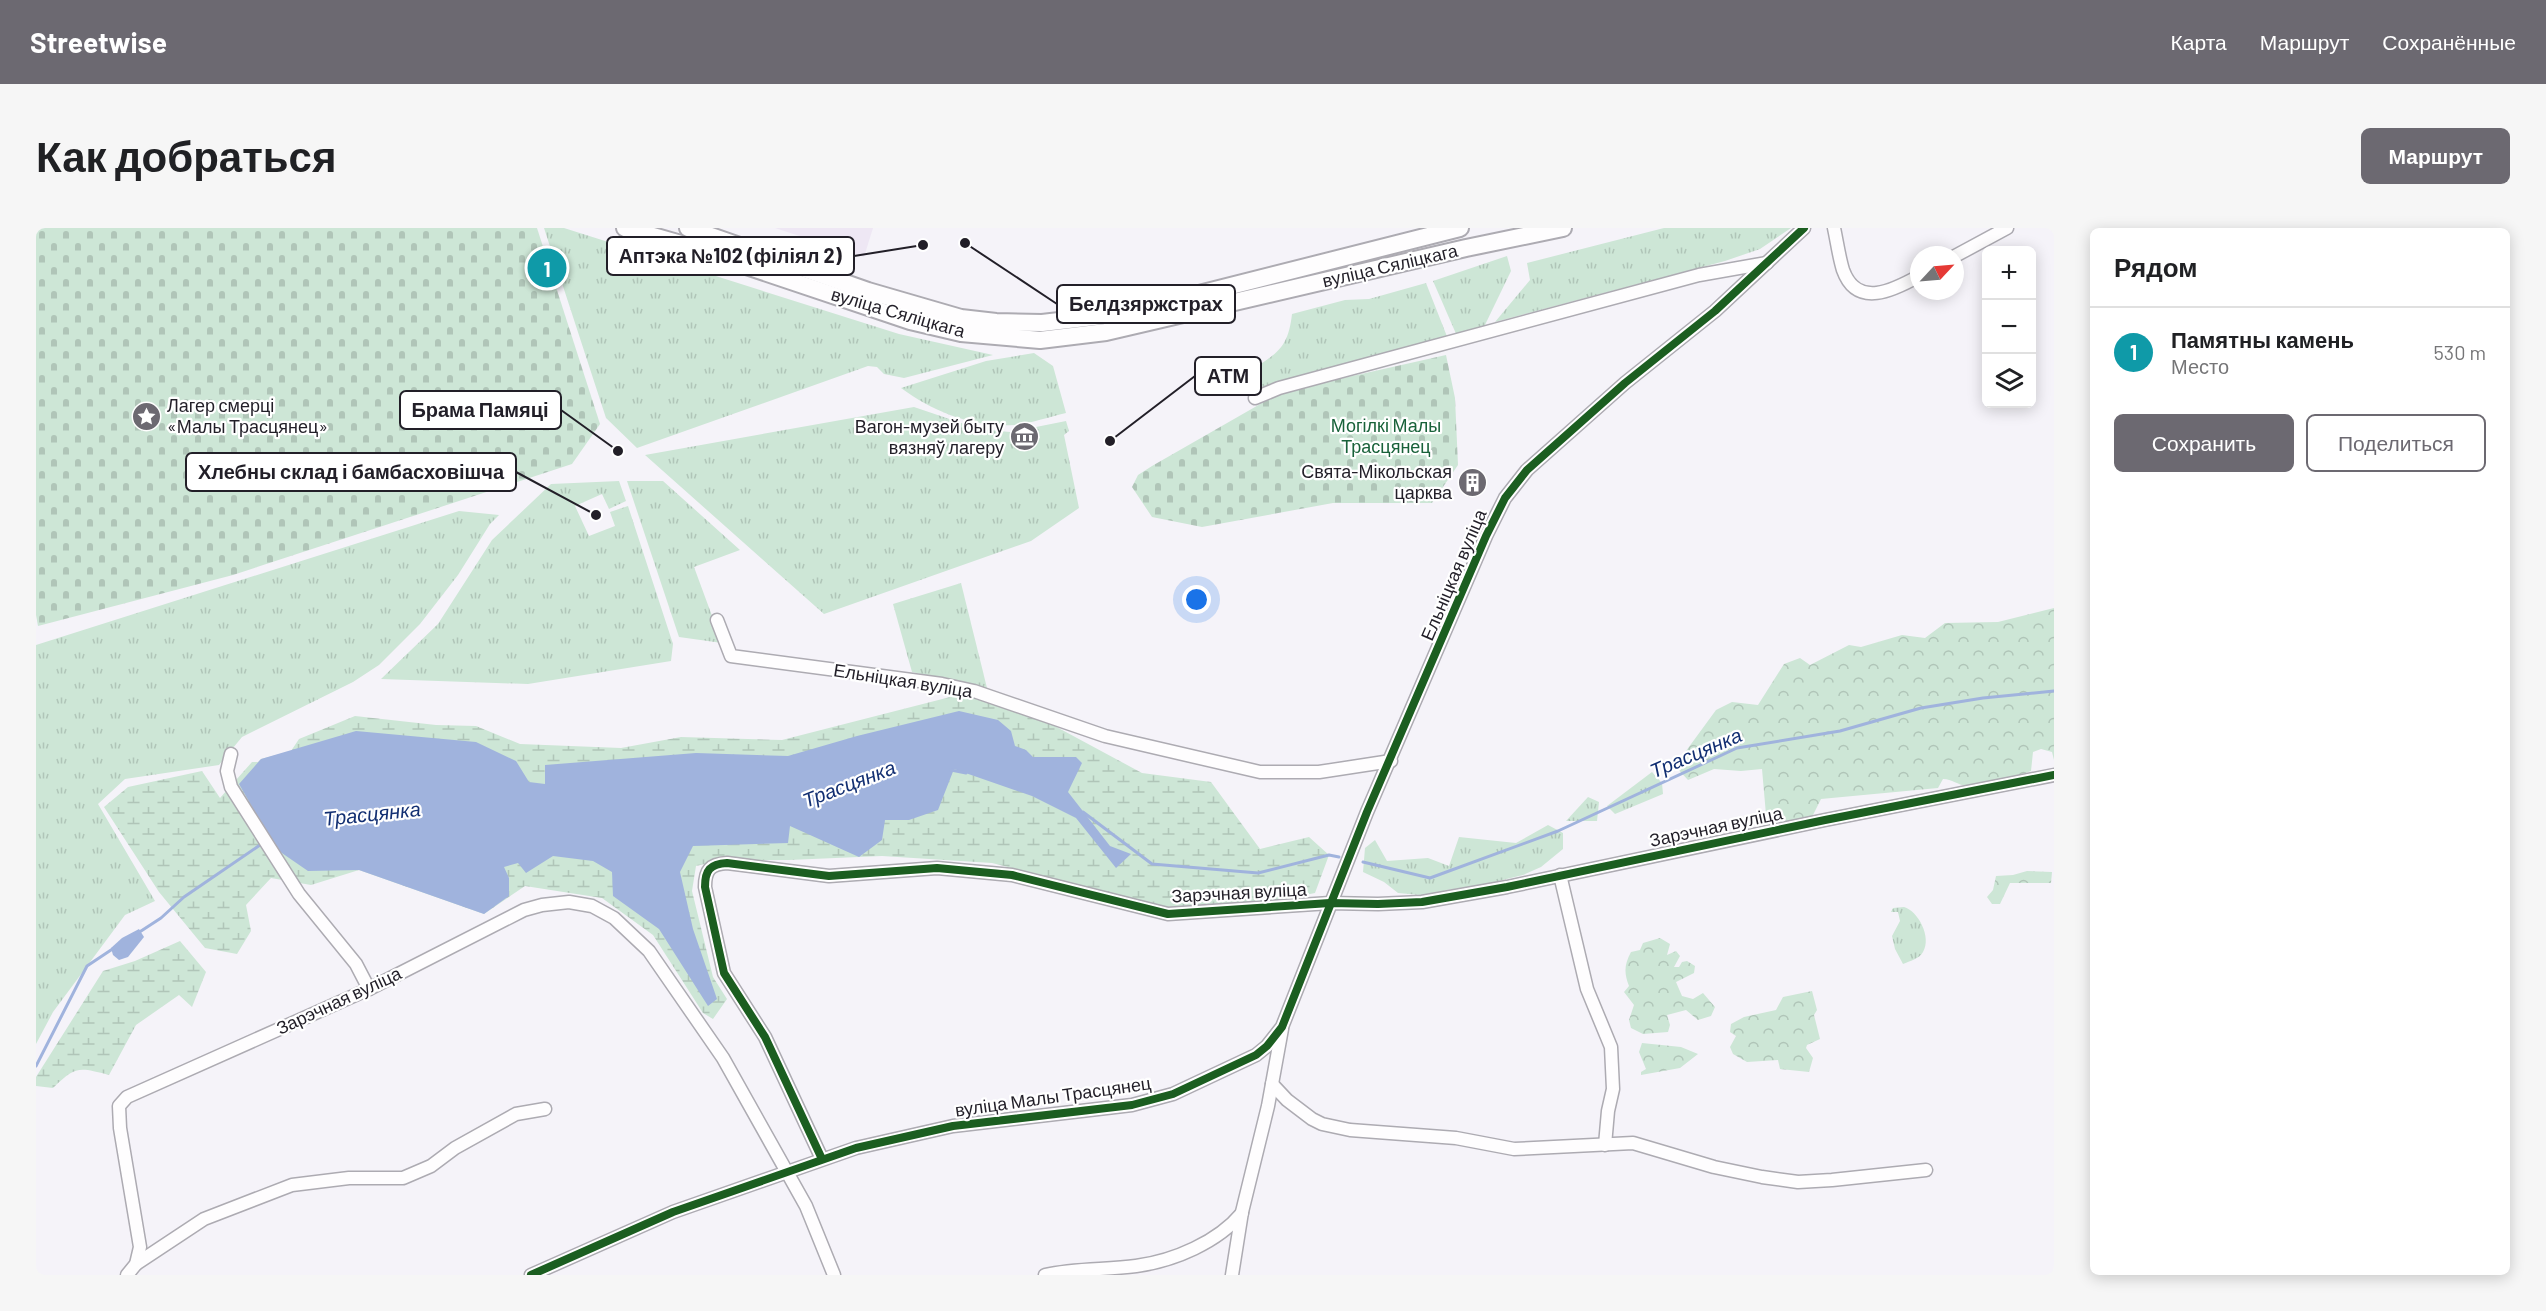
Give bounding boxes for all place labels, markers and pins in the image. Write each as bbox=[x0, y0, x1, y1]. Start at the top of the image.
callout: Аптэка №102 (філіял 2) bbox=[607, 237, 854, 275]
pin: 1 bbox=[528, 246, 566, 291]
callout: Белдзяржстрах bbox=[1057, 285, 1235, 323]
callout: АТМ bbox=[1195, 357, 1261, 395]
callout: Брама Памяці bbox=[400, 391, 561, 429]
place label: Лагер смерці «Малы Трасцянец» bbox=[167, 394, 328, 437]
place icon: Лагер смерці «Малы Трасцянец» bbox=[130, 400, 162, 432]
place label: Вагон-музей быту вязняў лагеру bbox=[855, 415, 1004, 458]
museum icon: Вагон-музей быту вязняў лагеру bbox=[1009, 421, 1041, 453]
callout: Хлебны склад і бамбасховішча bbox=[186, 453, 516, 491]
place label: Свята-Мікольская царква bbox=[1301, 460, 1453, 503]
building icon: Свята-Мікольская царква bbox=[1457, 466, 1489, 498]

